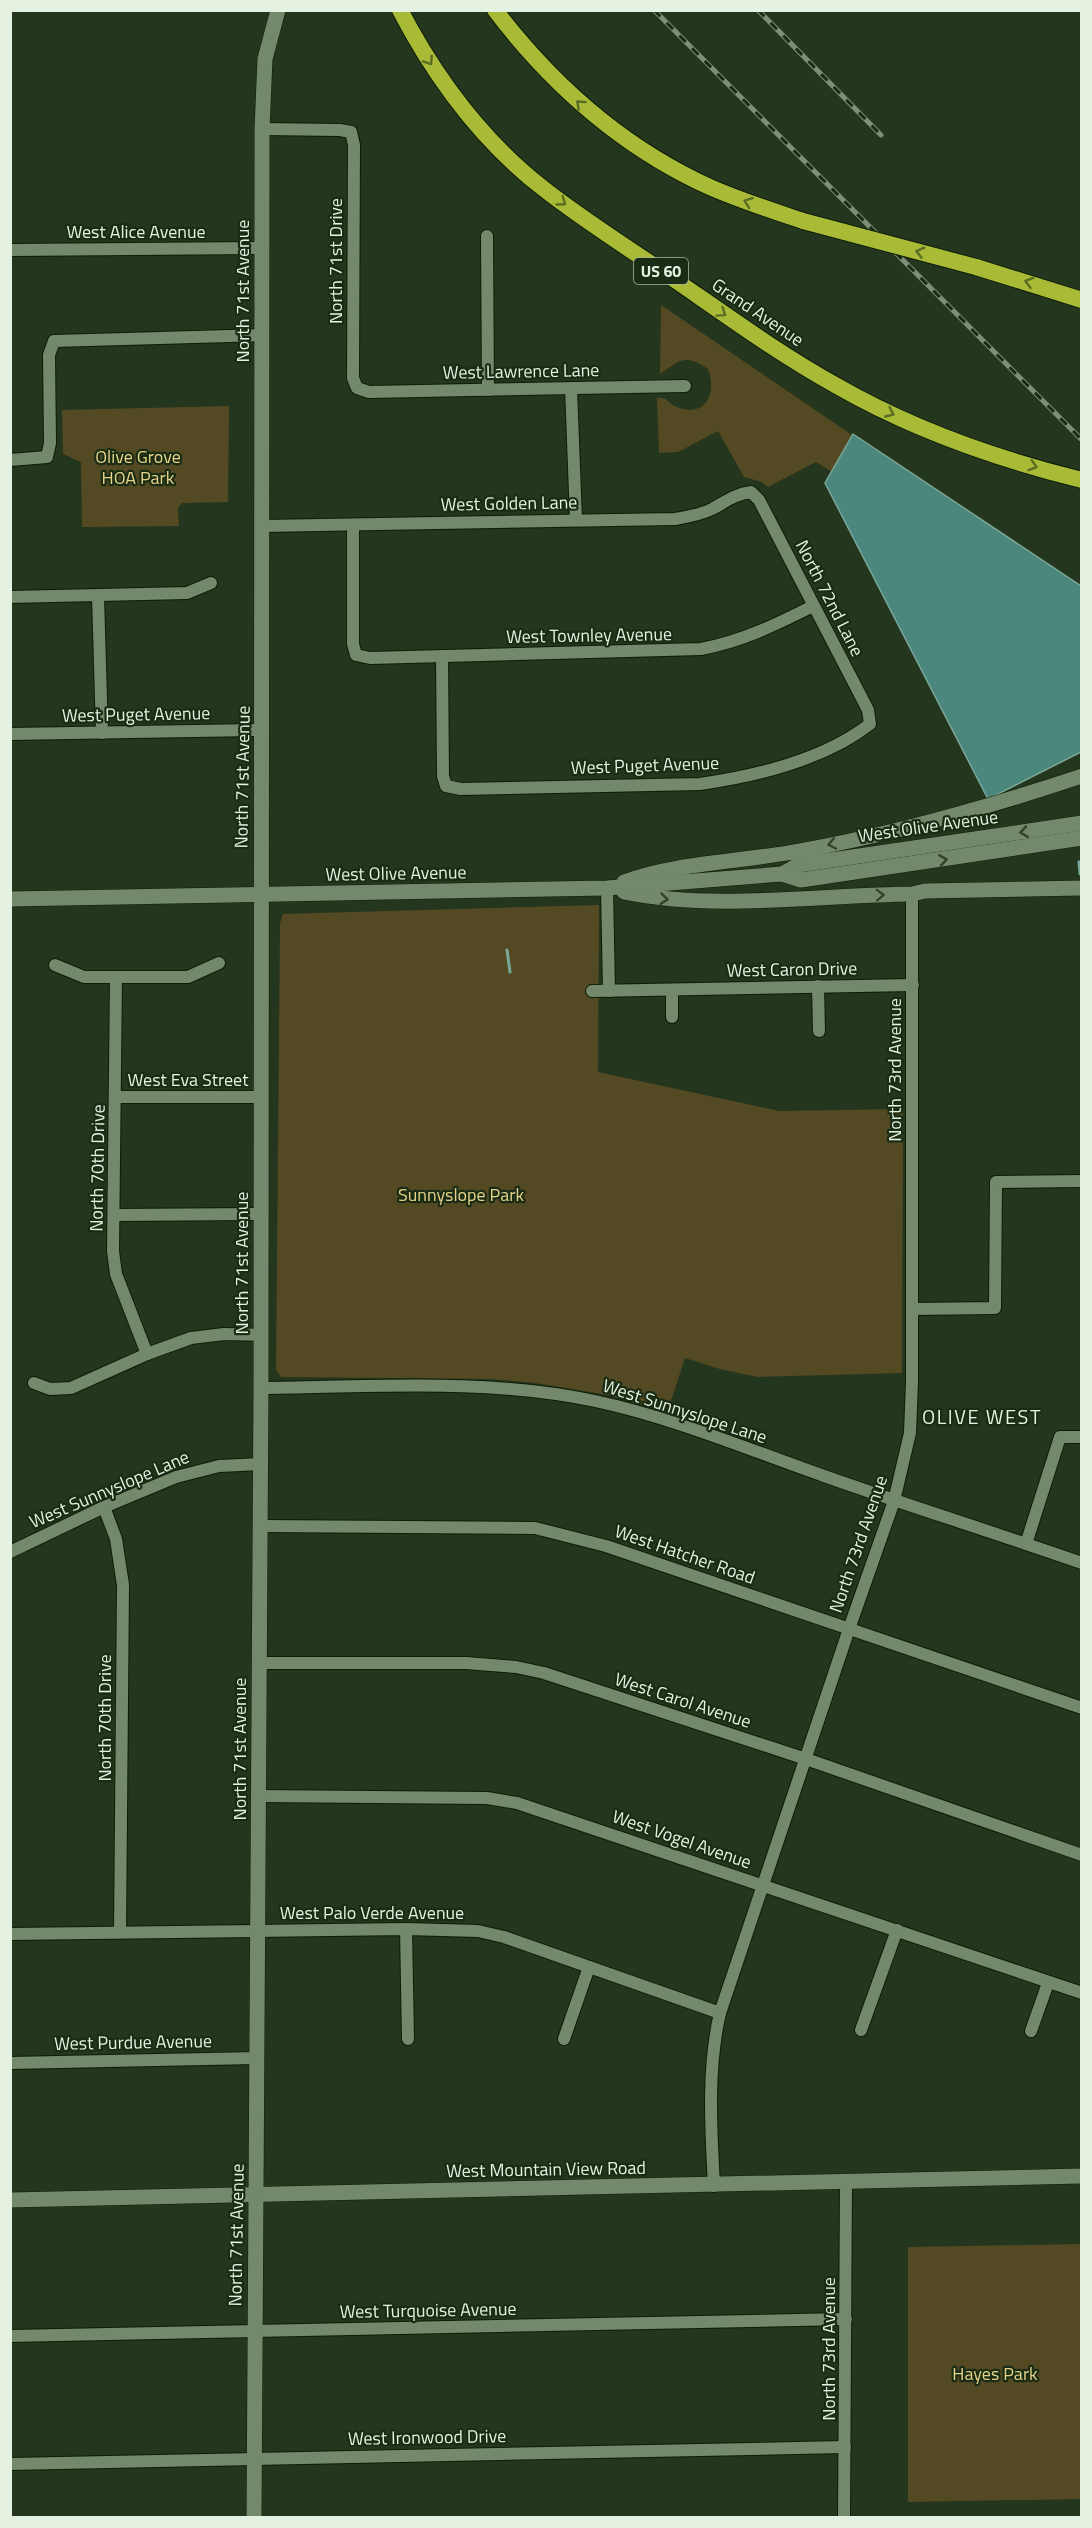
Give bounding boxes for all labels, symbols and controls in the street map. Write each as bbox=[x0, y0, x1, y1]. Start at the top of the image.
one-way arrow bbox=[421, 55, 432, 66]
one-way arrow bbox=[576, 100, 587, 111]
one-way arrow bbox=[555, 195, 566, 206]
one-way arrow bbox=[743, 196, 753, 209]
street label: North 71st Drive bbox=[322, 198, 349, 324]
street label: West Alice Avenue bbox=[66, 218, 206, 245]
street label: North 71st Avenue bbox=[229, 220, 256, 362]
one-way arrow bbox=[915, 247, 925, 260]
road number: US 60 bbox=[634, 258, 688, 284]
street label: Grand Avenue bbox=[707, 271, 809, 353]
one-way arrow bbox=[1024, 277, 1034, 290]
one-way arrow bbox=[716, 306, 727, 317]
street label: West Lawrence Lane bbox=[442, 356, 600, 386]
one-way arrow bbox=[883, 405, 894, 417]
park label: Olive Grove HOA Park bbox=[95, 443, 181, 491]
one-way arrow bbox=[1028, 459, 1038, 471]
street label: West Golden Lane bbox=[440, 488, 578, 518]
street label: North 72nd Lane bbox=[789, 535, 871, 661]
street label: West Townley Avenue bbox=[506, 620, 672, 650]
street label: West Puget Avenue bbox=[62, 699, 210, 729]
street label: North 71st Avenue bbox=[227, 705, 257, 849]
street label: West Puget Avenue bbox=[570, 749, 720, 781]
street label: West Olive Avenue bbox=[856, 803, 1000, 849]
one-way arrow bbox=[1019, 825, 1028, 837]
one-way arrow bbox=[828, 837, 838, 850]
one-way arrow bbox=[938, 854, 947, 866]
street label: West Olive Avenue bbox=[325, 858, 467, 888]
one-way arrow bbox=[876, 888, 885, 901]
one-way arrow bbox=[660, 892, 669, 905]
street label: West Caron Drive bbox=[726, 954, 858, 984]
street label: North 73rd Avenue bbox=[881, 998, 908, 1142]
street label: West Eva Street bbox=[128, 1066, 249, 1093]
street label: North 70th Drive bbox=[82, 1104, 112, 1232]
park label: Sunnyslope Park bbox=[398, 1181, 524, 1208]
street label: North 71st Avenue bbox=[228, 1192, 255, 1334]
street label: West Sunnyslope Lane bbox=[599, 1372, 771, 1450]
district label: OLIVE WEST bbox=[922, 1401, 1042, 1432]
street label: West Sunnyslope Lane bbox=[25, 1443, 193, 1535]
street label: North 73rd Avenue bbox=[822, 1472, 894, 1616]
street label: West Hatcher Road bbox=[611, 1517, 759, 1591]
street label: North 70th Drive bbox=[91, 1654, 118, 1782]
street label: West Carol Avenue bbox=[611, 1665, 755, 1735]
street label: North 71st Avenue bbox=[226, 1678, 253, 1820]
street label: West Vogel Avenue bbox=[609, 1803, 755, 1875]
street label: West Palo Verde Avenue bbox=[280, 1899, 464, 1926]
street label: West Purdue Avenue bbox=[54, 2027, 212, 2057]
street label: West Mountain View Road bbox=[446, 2154, 646, 2184]
street label: North 71st Avenue bbox=[221, 2163, 251, 2307]
street label: North 73rd Avenue bbox=[815, 2277, 842, 2421]
street label: West Turquoise Avenue bbox=[339, 2295, 517, 2325]
park label: Hayes Park bbox=[952, 2360, 1038, 2387]
street label: West Ironwood Drive bbox=[348, 2422, 506, 2452]

